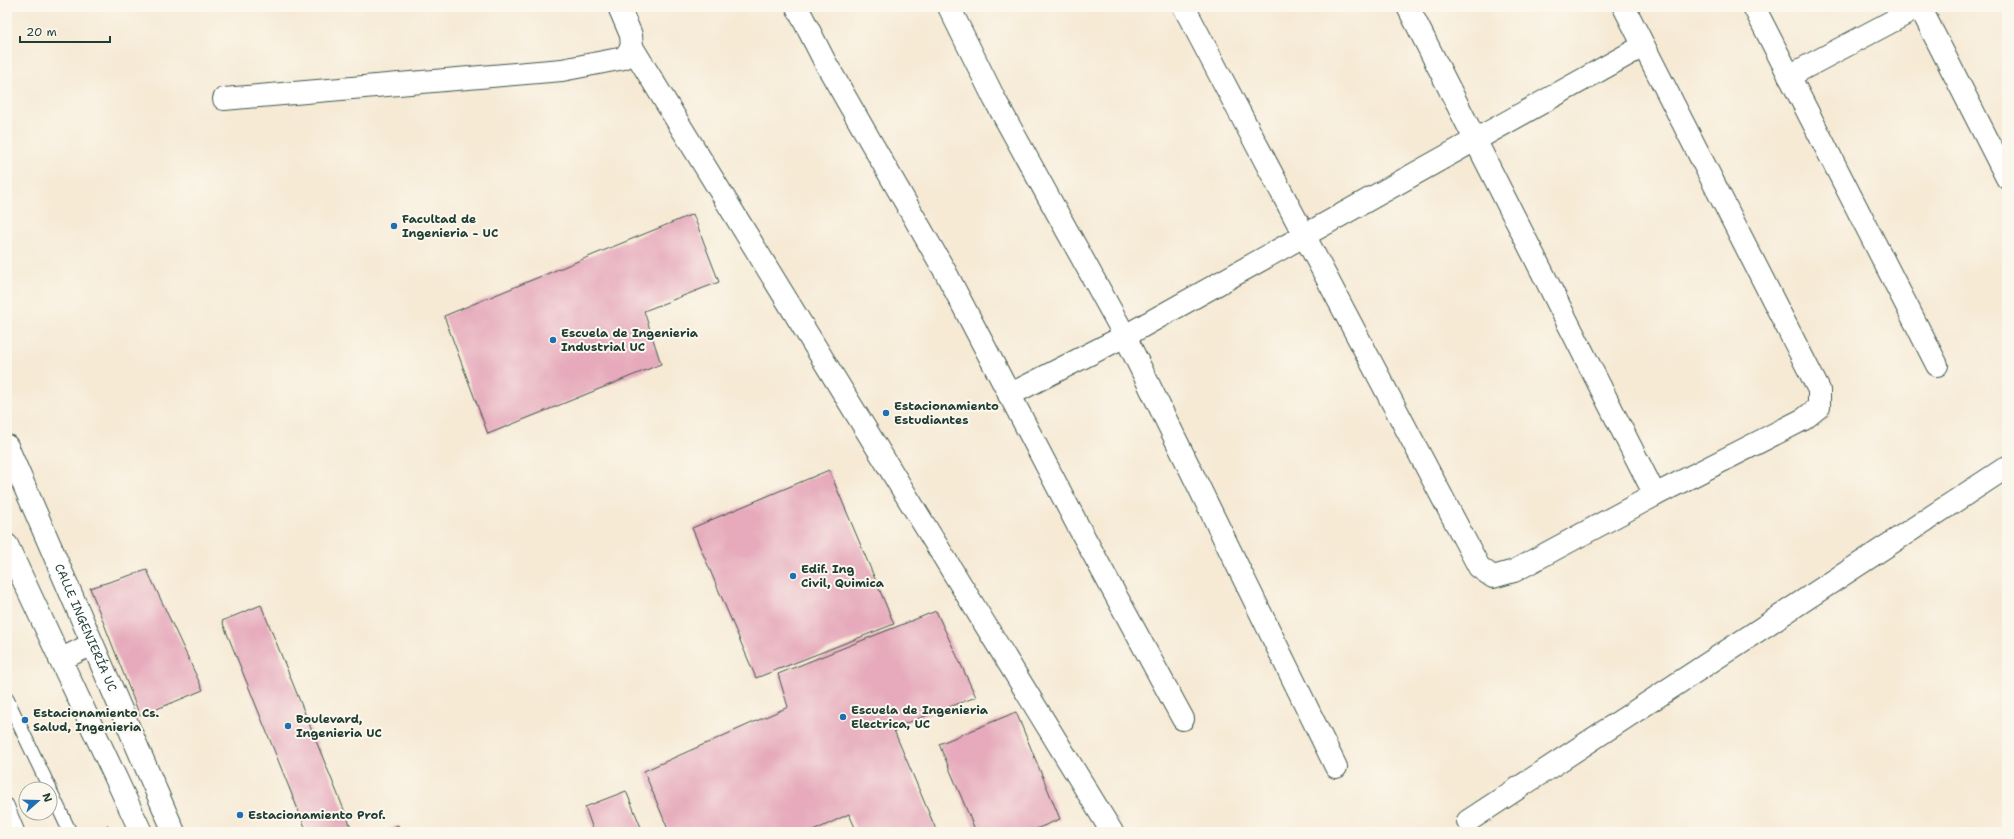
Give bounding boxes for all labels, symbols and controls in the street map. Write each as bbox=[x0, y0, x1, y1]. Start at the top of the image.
scale bar bbox=[20, 18, 110, 44]
text: 20 m bbox=[26, 24, 57, 40]
place label: Facultad de Ingenieria - UC bbox=[402, 211, 498, 241]
marker: Facultad de Ingenieria - UC bbox=[389, 221, 399, 231]
place label: Escuela de Ingenieria Industrial UC bbox=[561, 325, 699, 355]
marker: Escuela de Ingenieria Industrial UC bbox=[548, 335, 558, 345]
place label: Estacionamiento Estudiantes bbox=[894, 398, 999, 428]
marker: Estacionamiento Estudiantes bbox=[881, 408, 891, 418]
street label: CALLE INGENIERÍA UC bbox=[51, 561, 120, 694]
place label: Edif. Ing Civil, Quimica bbox=[801, 561, 885, 591]
marker: Edif. Ing Civil, Quimica bbox=[788, 571, 798, 581]
place label: Escuela de Ingenieria Electrica, UC bbox=[851, 702, 989, 732]
place label: Estacionamiento Cs. Salud, Ingenieria bbox=[33, 705, 159, 735]
place label: Boulevard, Ingenieria UC bbox=[296, 711, 382, 741]
marker: Escuela de Ingenieria Electrica, UC bbox=[838, 712, 848, 722]
marker: Estacionamiento Cs. Salud, Ingenieria bbox=[20, 715, 30, 725]
marker: Boulevard, Ingenieria UC bbox=[283, 721, 293, 731]
north arrow bbox=[18, 781, 58, 821]
text: N bbox=[38, 791, 56, 805]
place label: Estacionamiento Prof. bbox=[248, 807, 386, 823]
marker: Estacionamiento Prof. bbox=[235, 810, 245, 820]

